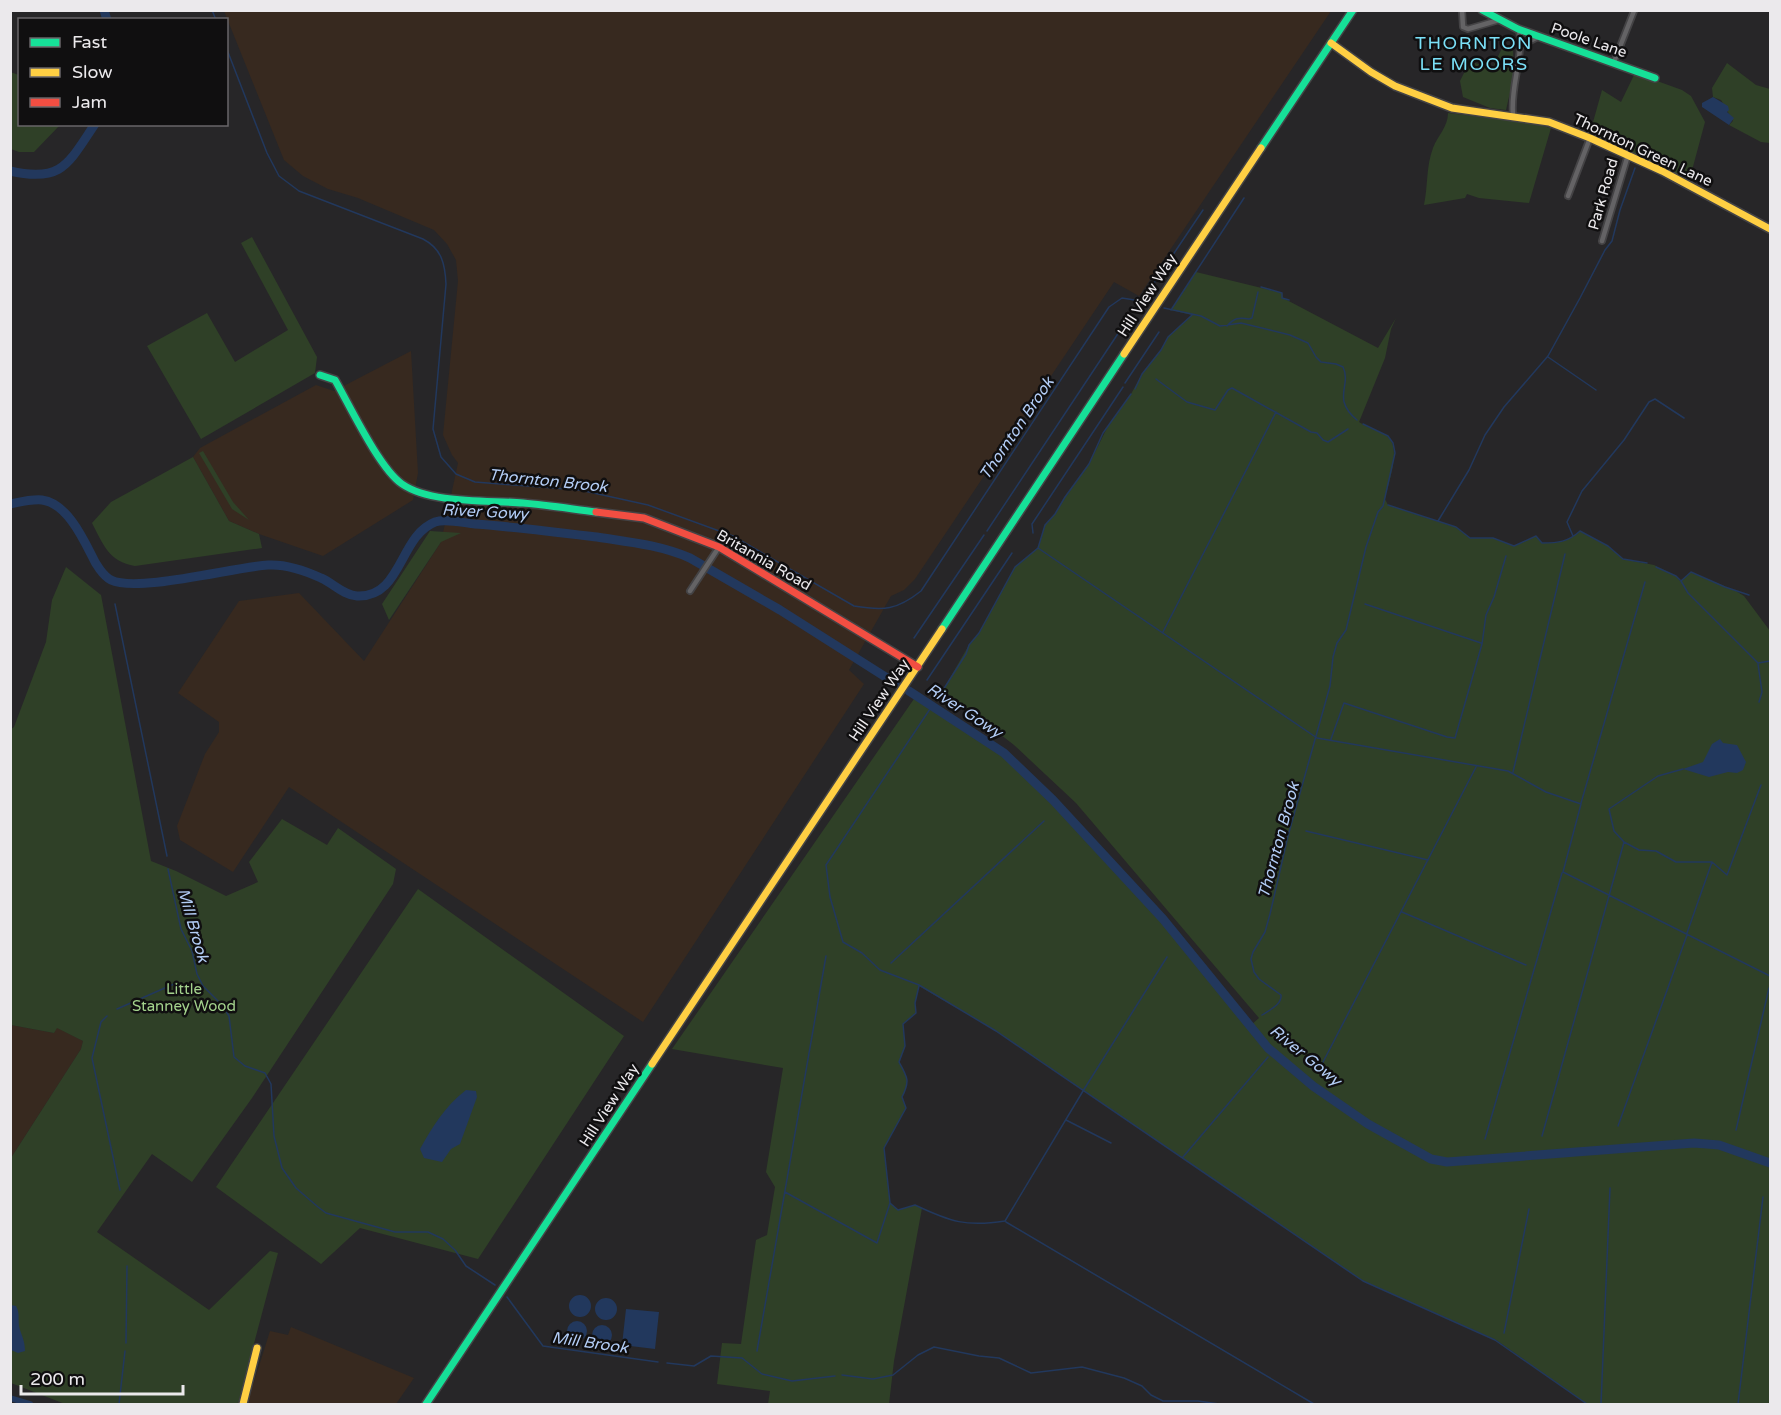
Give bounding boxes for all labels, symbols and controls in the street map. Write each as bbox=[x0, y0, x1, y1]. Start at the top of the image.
legend bbox=[18, 18, 228, 126]
street label: Poole Lane bbox=[1549, 19, 1629, 61]
text: Fast bbox=[72, 31, 107, 53]
district label: THORNTON LE MOORS bbox=[1415, 32, 1533, 75]
text: Slow bbox=[72, 61, 113, 83]
text: Jam bbox=[72, 91, 107, 113]
street label: Thornton Green Lane bbox=[1571, 110, 1715, 190]
street label: Park Road bbox=[1584, 156, 1622, 232]
street label: Hill View Way bbox=[1113, 250, 1181, 340]
water label: Thornton Brook bbox=[975, 372, 1059, 484]
water label: Thornton Brook bbox=[487, 465, 610, 497]
water label: River Gowy bbox=[441, 500, 531, 524]
street label: Britannia Road bbox=[714, 526, 814, 594]
street label: Hill View Way bbox=[845, 655, 913, 745]
water label: River Gowy bbox=[923, 679, 1008, 744]
water label: Thornton Brook bbox=[1254, 779, 1304, 901]
water label: Mill Brook bbox=[173, 886, 214, 966]
park label: Little Stanney Wood bbox=[132, 980, 236, 1015]
water label: River Gowy bbox=[1266, 1021, 1347, 1092]
street label: Hill View Way bbox=[575, 1060, 643, 1150]
water label: Mill Brook bbox=[551, 1328, 630, 1358]
scale bar bbox=[21, 1358, 183, 1396]
text: 200 m bbox=[30, 1368, 85, 1390]

